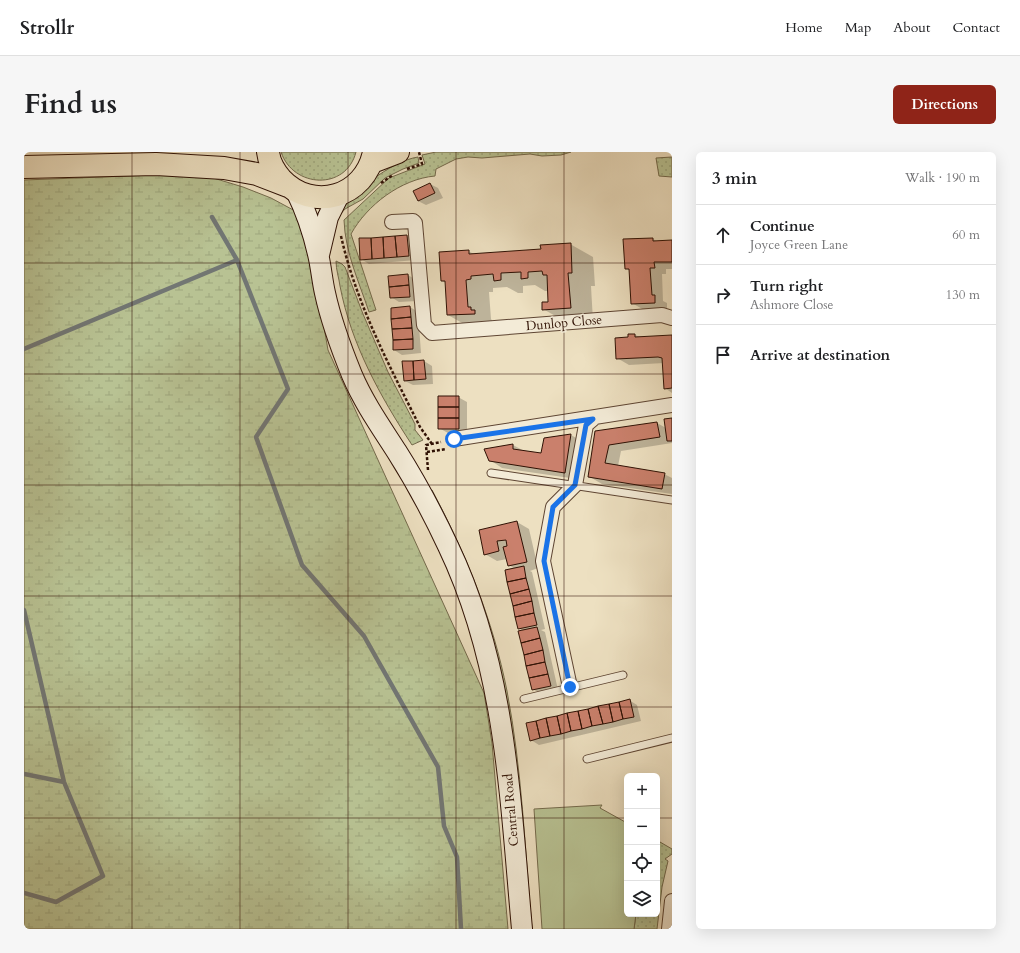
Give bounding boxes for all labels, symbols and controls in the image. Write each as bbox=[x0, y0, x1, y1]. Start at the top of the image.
text: Strollr bbox=[20, 15, 74, 41]
text: Home bbox=[785, 18, 823, 37]
text: Map bbox=[845, 18, 871, 37]
text: About bbox=[893, 18, 930, 37]
text: Contact bbox=[952, 18, 1000, 37]
text: Find us bbox=[24, 85, 117, 123]
button: Directions bbox=[893, 85, 996, 124]
text: 3 min bbox=[712, 167, 757, 190]
text: Walk · 190 m bbox=[905, 169, 980, 187]
text: Continue bbox=[750, 216, 815, 236]
icon: ahead bbox=[712, 224, 734, 246]
text: 60 m bbox=[952, 226, 980, 244]
text: Joyce Green Lane bbox=[750, 236, 848, 254]
text: Turn right bbox=[750, 276, 823, 296]
icon: right bbox=[712, 284, 734, 306]
text: 130 m bbox=[946, 286, 980, 304]
text: Ashmore Close bbox=[750, 296, 833, 314]
street label: Dunlop Close bbox=[525, 311, 603, 335]
icon: arrive bbox=[712, 344, 734, 366]
text: Arrive at destination bbox=[750, 345, 890, 365]
route start bbox=[445, 430, 463, 448]
route end bbox=[561, 678, 579, 696]
street label: Central Road bbox=[499, 773, 523, 847]
map controls bbox=[624, 773, 660, 917]
button: + bbox=[624, 773, 660, 809]
button: − bbox=[624, 809, 660, 845]
button: locate bbox=[624, 845, 660, 881]
button: layers bbox=[624, 881, 660, 917]

